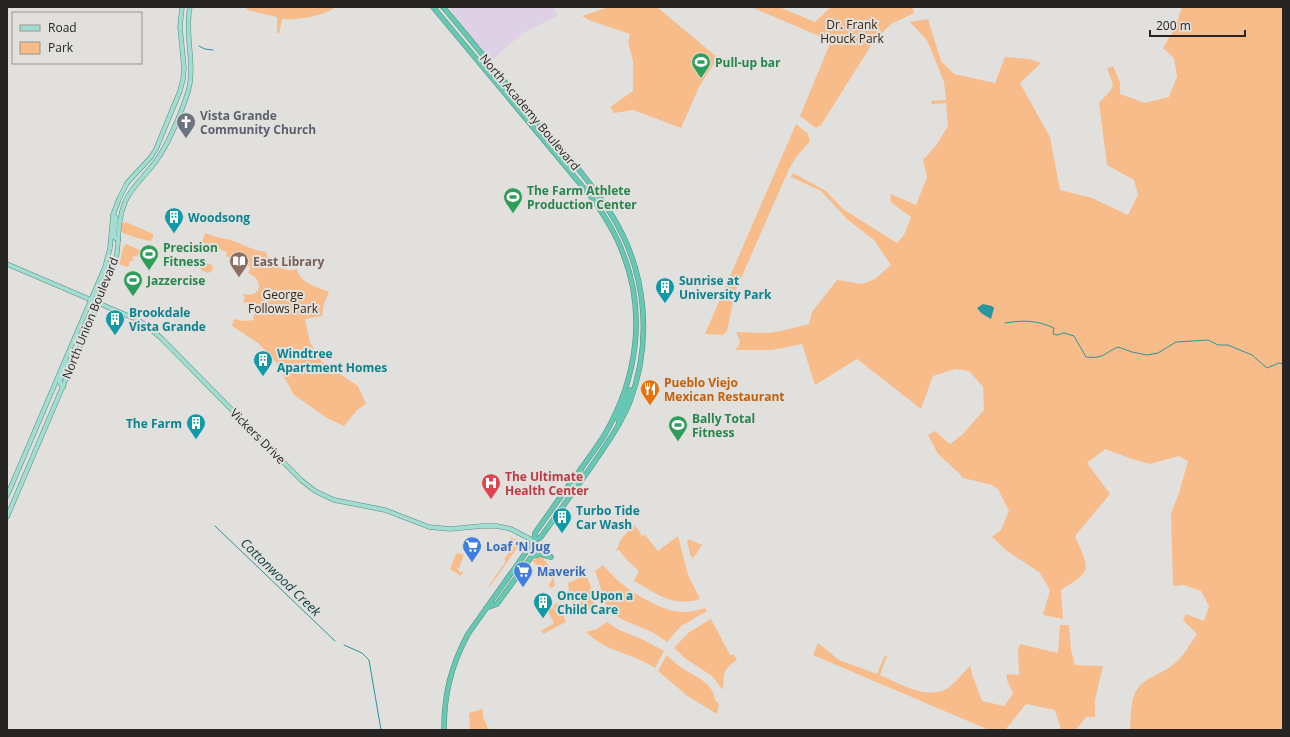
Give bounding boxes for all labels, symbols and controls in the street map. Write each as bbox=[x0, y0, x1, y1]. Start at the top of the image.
legend bbox=[12, 12, 142, 64]
scale bar bbox=[1150, 12, 1245, 38]
park label: Dr. Frank Houck Park bbox=[820, 16, 885, 47]
text: 200 m bbox=[1156, 17, 1191, 34]
text: Road bbox=[48, 19, 77, 36]
text: Park bbox=[48, 39, 74, 56]
street label: North Academy Boulevard bbox=[476, 50, 584, 174]
sports icon: Pull-up bar bbox=[690, 51, 712, 79]
place label: Pull-up bar bbox=[715, 54, 781, 71]
place label: Vista Grande Community Church bbox=[200, 107, 316, 138]
church icon: Vista Grande Community Church bbox=[175, 111, 197, 139]
place label: The Farm Athlete Production Center bbox=[527, 182, 637, 213]
sports icon: The Farm Athlete Production Center bbox=[502, 186, 524, 214]
building icon: Woodsong bbox=[163, 206, 185, 234]
place label: Woodsong bbox=[188, 209, 250, 226]
place label: Precision Fitness bbox=[163, 239, 218, 270]
sports icon: Precision Fitness bbox=[138, 243, 160, 271]
library icon: East Library bbox=[228, 250, 250, 278]
place label: East Library bbox=[253, 253, 324, 270]
street label: North Union Boulevard bbox=[58, 255, 122, 381]
sports icon: Jazzercise bbox=[122, 269, 144, 297]
place label: Jazzercise bbox=[146, 272, 205, 289]
place label: Sunrise at University Park bbox=[679, 272, 772, 303]
building icon: Sunrise at University Park bbox=[654, 276, 676, 304]
park label: George Follows Park bbox=[248, 286, 319, 317]
place label: Brookdale Vista Grande bbox=[129, 304, 206, 335]
building icon: Brookdale Vista Grande bbox=[104, 308, 126, 336]
place label: Windtree Apartment Homes bbox=[277, 345, 387, 376]
building icon: Windtree Apartment Homes bbox=[252, 349, 274, 377]
place label: Pueblo Viejo Mexican Restaurant bbox=[664, 374, 785, 405]
restaurant icon: Pueblo Viejo Mexican Restaurant bbox=[639, 378, 661, 406]
street label: Vickers Drive bbox=[227, 405, 290, 468]
place label: Bally Total Fitness bbox=[692, 410, 755, 441]
building icon: The Farm bbox=[185, 412, 207, 440]
sports icon: Bally Total Fitness bbox=[667, 414, 689, 442]
place label: The Farm bbox=[126, 415, 182, 432]
place label: The Ultimate Health Center bbox=[505, 468, 589, 499]
hospital icon: The Ultimate Health Center bbox=[480, 472, 502, 500]
place label: Turbo Tide Car Wash bbox=[576, 502, 640, 533]
building icon: Turbo Tide Car Wash bbox=[551, 506, 573, 534]
water label: Cottonwood Creek bbox=[237, 534, 326, 620]
supermarket icon: Loaf 'N Jug bbox=[461, 535, 483, 563]
place label: Loaf 'N Jug bbox=[486, 538, 550, 555]
supermarket icon: Maverik bbox=[512, 560, 534, 588]
place label: Maverik bbox=[537, 563, 587, 580]
place label: Once Upon a Child Care bbox=[557, 587, 633, 618]
building icon: Once Upon a Child Care bbox=[532, 591, 554, 619]

